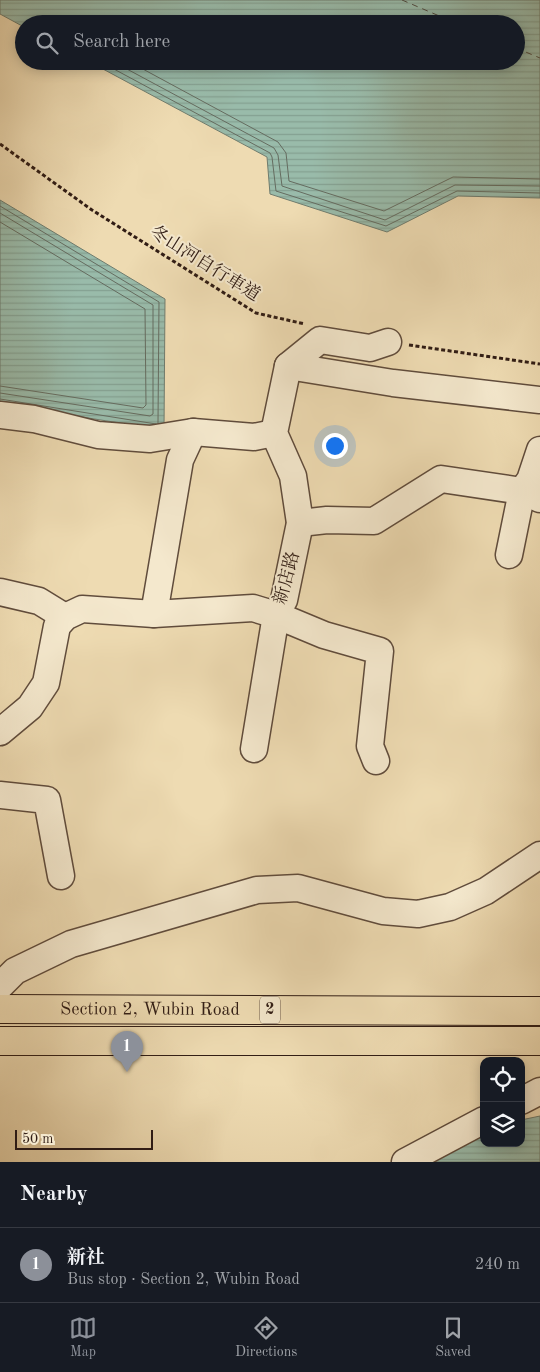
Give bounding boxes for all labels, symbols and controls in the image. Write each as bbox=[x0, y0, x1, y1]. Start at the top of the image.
search box bbox=[15, 15, 525, 70]
icon: search bbox=[33, 29, 61, 57]
text: Search here bbox=[73, 33, 170, 52]
street label: 冬山河自行車道 bbox=[147, 221, 264, 305]
your location bbox=[322, 433, 348, 459]
street label: 新店路 bbox=[269, 549, 303, 606]
road number: 2 bbox=[260, 996, 280, 1024]
street label: Section 2, Wubin Road bbox=[60, 1000, 240, 1019]
pin: 1 bbox=[111, 1031, 143, 1072]
map controls bbox=[480, 1057, 525, 1147]
button: locate bbox=[480, 1057, 525, 1102]
button: layers bbox=[480, 1102, 525, 1147]
scale bar bbox=[15, 1127, 152, 1150]
text: 50 m bbox=[22, 1132, 53, 1146]
text: Nearby bbox=[20, 1184, 88, 1205]
text: 新社 bbox=[67, 1249, 105, 1268]
text: 1 bbox=[31, 1257, 41, 1273]
text: 240 m bbox=[475, 1257, 520, 1273]
text: Bus stop · Section 2, Wubin Road bbox=[67, 1272, 300, 1288]
tab: Map bbox=[69, 1314, 97, 1361]
tab: Directions bbox=[235, 1314, 297, 1361]
tab: Saved bbox=[435, 1314, 471, 1361]

